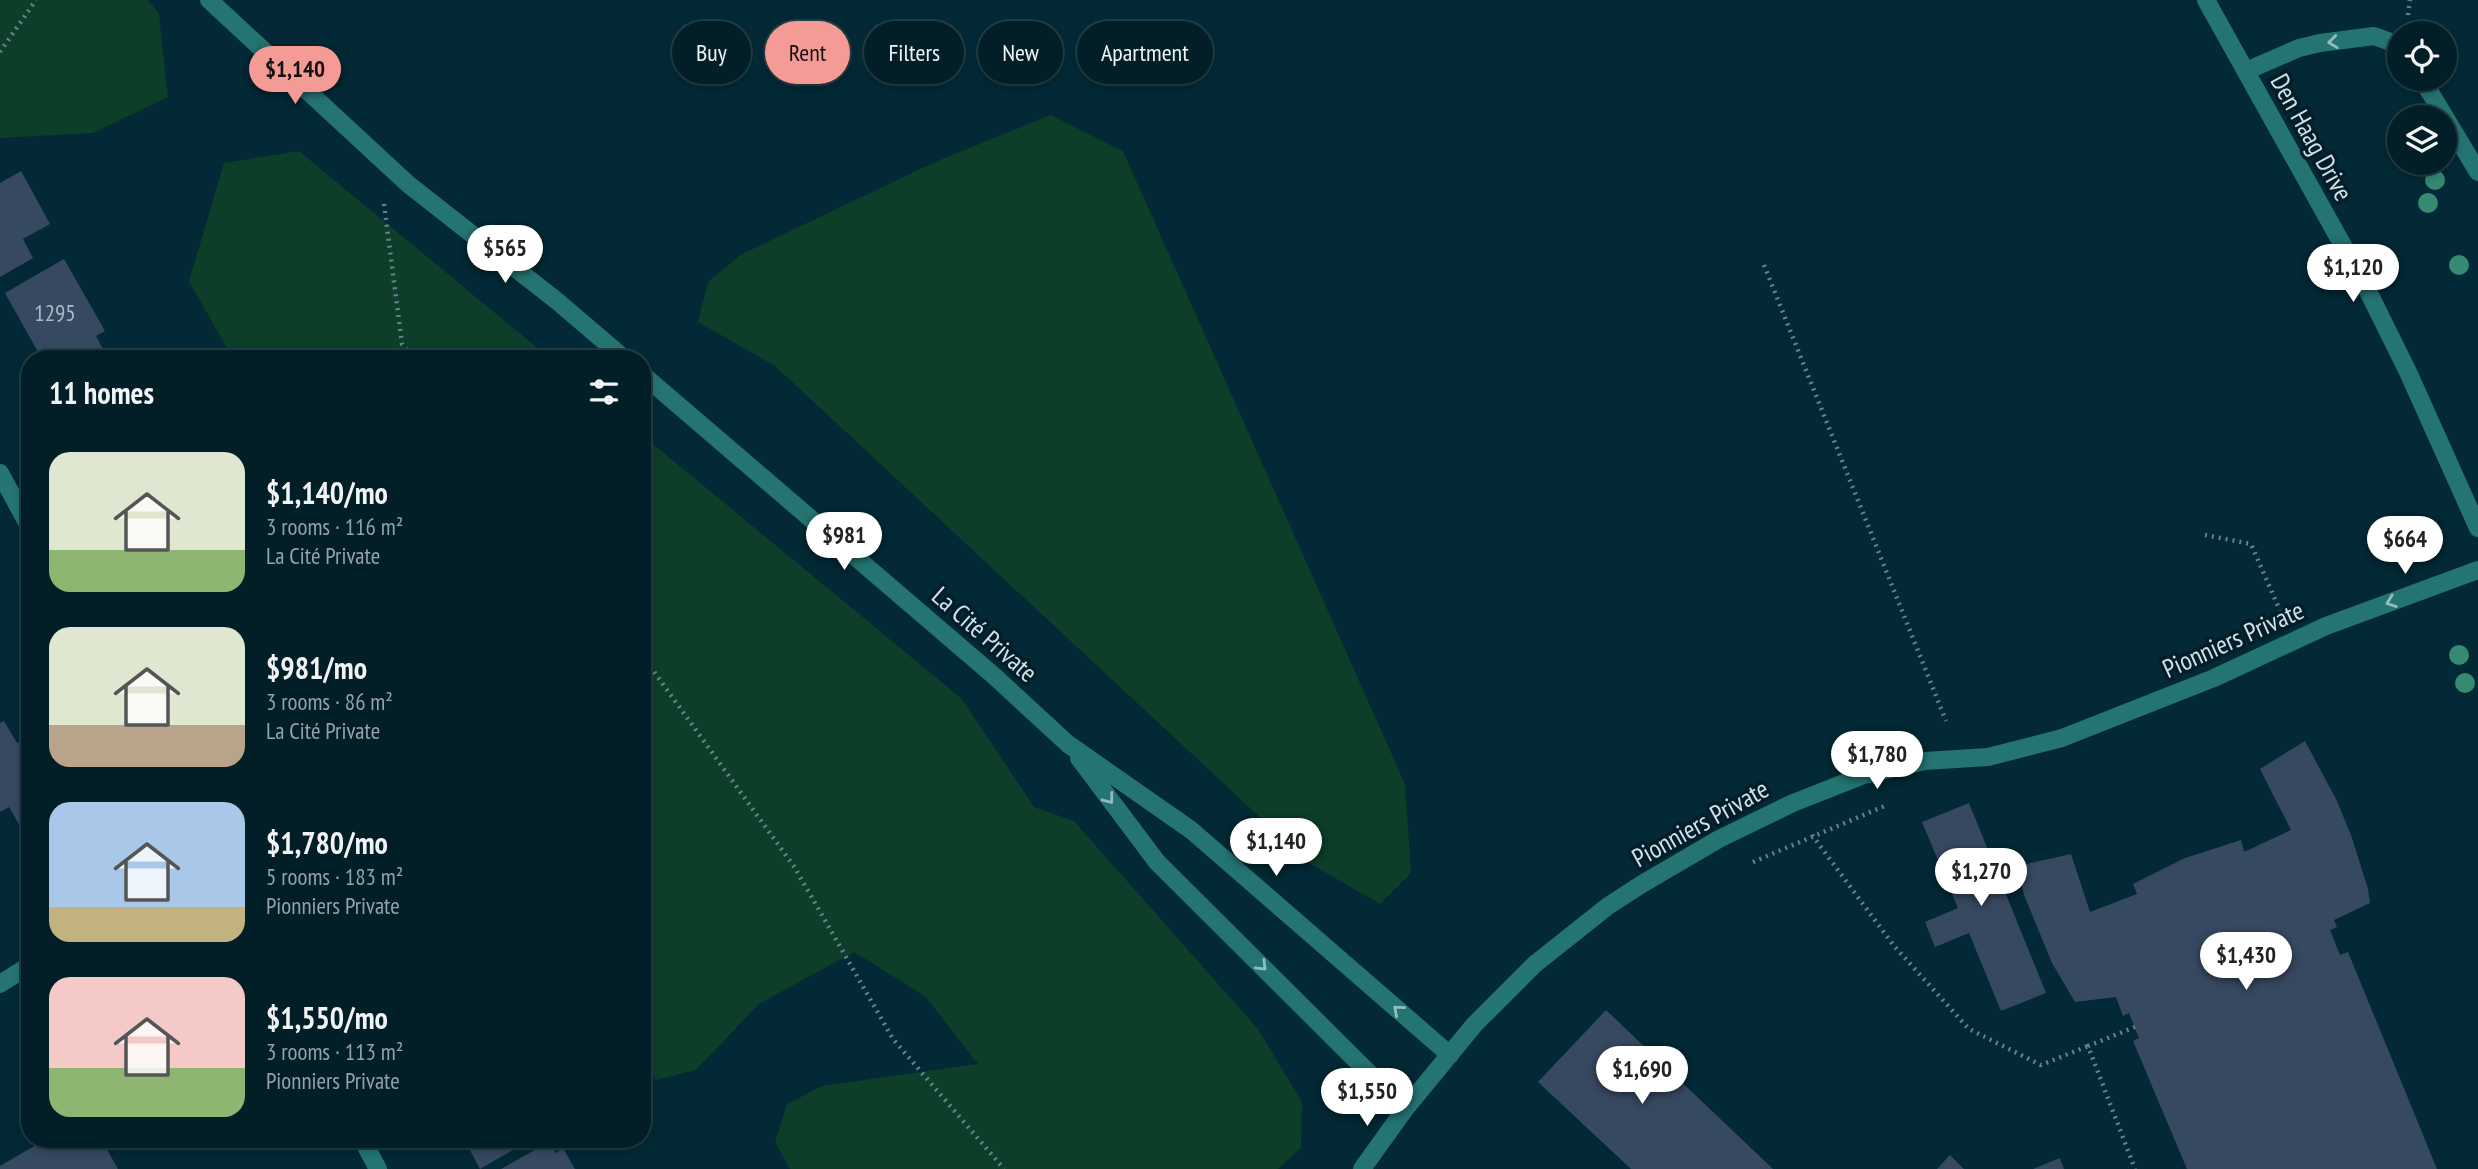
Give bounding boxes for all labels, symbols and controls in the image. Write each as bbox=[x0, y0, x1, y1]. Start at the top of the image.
chip: Buy bbox=[672, 21, 751, 84]
chip: Rent bbox=[765, 21, 850, 84]
chip: Filters bbox=[864, 21, 964, 84]
chip: New bbox=[978, 21, 1063, 84]
chip: Apartment bbox=[1077, 21, 1213, 84]
map controls bbox=[2387, 21, 2457, 175]
button: locate bbox=[2387, 21, 2457, 91]
one-way arrow bbox=[2327, 34, 2339, 49]
pin: $1,140 bbox=[238, 46, 352, 106]
text: $1,140 bbox=[265, 54, 325, 83]
street label: Den Haag Drive bbox=[2264, 68, 2360, 206]
button: layers bbox=[2387, 105, 2457, 175]
pin: $565 bbox=[464, 226, 546, 285]
text: $565 bbox=[483, 233, 527, 262]
pin: $1,120 bbox=[2296, 244, 2410, 304]
text: $1,120 bbox=[2323, 252, 2383, 281]
house number: 1295 bbox=[34, 298, 76, 327]
text: 11 homes bbox=[49, 373, 154, 412]
icon: filters bbox=[585, 373, 623, 411]
text: $1,140/mo bbox=[266, 473, 388, 512]
icon: home bbox=[105, 480, 189, 564]
text: 3 rooms · 116 m² bbox=[266, 512, 403, 541]
pin: $981 bbox=[803, 512, 885, 572]
pin: $664 bbox=[2364, 516, 2446, 576]
text: $981 bbox=[822, 520, 866, 549]
text: $664 bbox=[2383, 524, 2427, 553]
text: La Cité Private bbox=[266, 541, 380, 570]
street label: La Cité Private bbox=[925, 579, 1045, 689]
street label: Pionniers Private bbox=[2157, 593, 2309, 685]
one-way arrow bbox=[2385, 593, 2397, 607]
text: $981/mo bbox=[266, 648, 367, 687]
icon: home bbox=[105, 655, 189, 739]
text: 3 rooms · 86 m² bbox=[266, 687, 393, 716]
text: La Cité Private bbox=[266, 716, 380, 745]
pin: $1,780 bbox=[1820, 732, 1934, 791]
text: $1,780 bbox=[1847, 739, 1907, 768]
street label: Pionniers Private bbox=[1626, 772, 1774, 874]
one-way arrow bbox=[1101, 791, 1114, 803]
pin: $1,140 bbox=[1219, 818, 1333, 878]
text: $1,780/mo bbox=[266, 823, 388, 862]
text: $1,140 bbox=[1246, 826, 1306, 855]
icon: home bbox=[105, 830, 189, 914]
pin: $1,270 bbox=[1924, 848, 2038, 908]
text: $1,270 bbox=[1951, 856, 2011, 885]
text: 5 rooms · 183 m² bbox=[266, 862, 403, 891]
text: Pionniers Private bbox=[266, 891, 400, 920]
pin: $1,430 bbox=[2189, 932, 2303, 992]
text: $1,430 bbox=[2216, 940, 2276, 969]
one-way arrow bbox=[1254, 958, 1267, 971]
text: $1,550/mo bbox=[266, 998, 388, 1037]
icon: home bbox=[105, 1005, 189, 1089]
one-way arrow bbox=[1394, 1006, 1407, 1018]
text: 3 rooms · 113 m² bbox=[266, 1037, 403, 1066]
pin: $1,690 bbox=[1585, 1046, 1699, 1106]
text: $1,690 bbox=[1612, 1054, 1672, 1083]
text: Pionniers Private bbox=[266, 1066, 400, 1095]
pin: $1,550 bbox=[1310, 1068, 1424, 1128]
text: $1,550 bbox=[1337, 1076, 1397, 1105]

